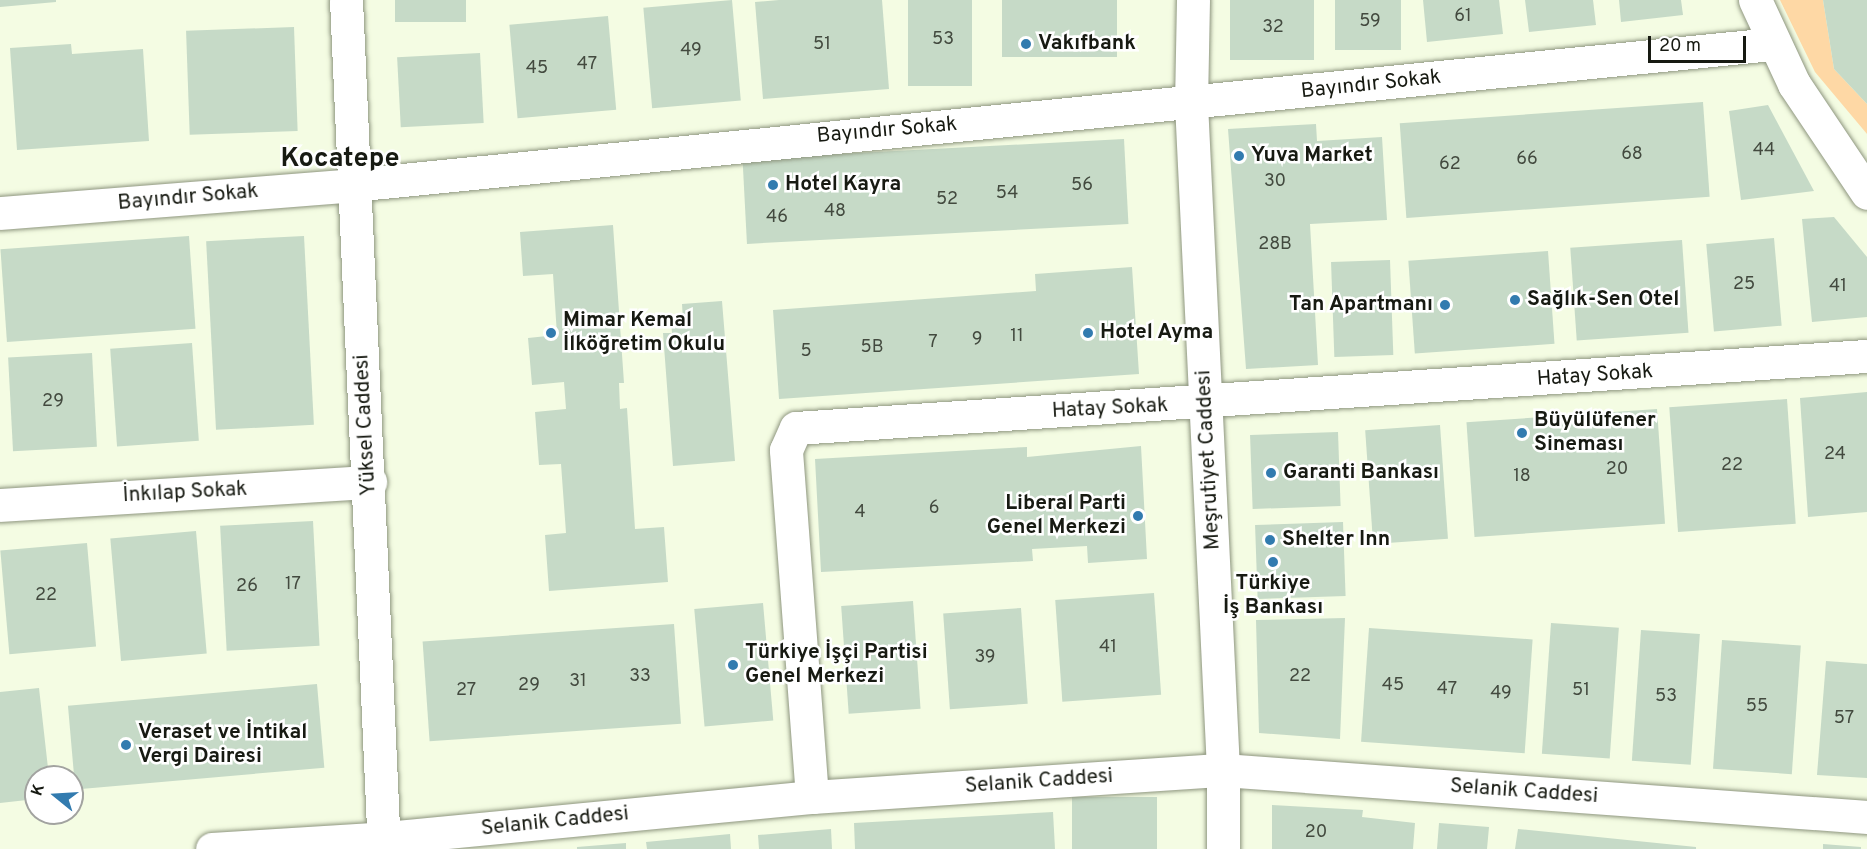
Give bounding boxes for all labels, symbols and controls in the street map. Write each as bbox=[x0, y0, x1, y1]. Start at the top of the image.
house number: 61 bbox=[1454, 6, 1472, 28]
house number: 59 bbox=[1359, 11, 1381, 33]
house number: 32 bbox=[1262, 17, 1284, 39]
scale bar bbox=[1651, 24, 1748, 62]
house number: 53 bbox=[932, 29, 954, 51]
place label: Vakıfbank bbox=[1038, 31, 1136, 57]
house number: 51 bbox=[813, 34, 831, 56]
text: 20 m bbox=[1659, 35, 1701, 58]
marker: Vakıfbank bbox=[1019, 37, 1033, 51]
house number: 49 bbox=[680, 40, 702, 62]
house number: 47 bbox=[577, 54, 597, 76]
house number: 45 bbox=[526, 58, 548, 80]
street label: Bayındır Sokak bbox=[1300, 65, 1442, 105]
street label: Bayındır Sokak bbox=[816, 112, 958, 150]
house number: 44 bbox=[1753, 140, 1775, 162]
place label: Yuva Market bbox=[1251, 143, 1373, 169]
district label: Kocatepe bbox=[281, 144, 399, 176]
house number: 68 bbox=[1621, 144, 1643, 166]
marker: Yuva Market bbox=[1232, 149, 1246, 163]
house number: 66 bbox=[1516, 149, 1538, 171]
house number: 62 bbox=[1439, 154, 1461, 176]
house number: 30 bbox=[1264, 171, 1286, 193]
place label: Hotel Kayra bbox=[785, 172, 901, 198]
house number: 56 bbox=[1071, 175, 1093, 197]
marker: Hotel Kayra bbox=[766, 178, 780, 192]
street label: Bayındır Sokak bbox=[117, 179, 259, 217]
house number: 54 bbox=[996, 183, 1018, 205]
house number: 52 bbox=[936, 189, 958, 211]
house number: 48 bbox=[824, 201, 846, 223]
house number: 46 bbox=[766, 207, 788, 229]
house number: 28B bbox=[1258, 234, 1292, 256]
house number: 25 bbox=[1733, 274, 1755, 296]
house number: 41 bbox=[1829, 276, 1847, 298]
place label: Sağlık-Sen Otel bbox=[1527, 287, 1679, 313]
place label: Tan Apartmanı bbox=[1288, 292, 1433, 318]
marker: Sağlık-Sen Otel bbox=[1508, 293, 1522, 307]
marker: Tan Apartmanı bbox=[1438, 298, 1452, 312]
place label: Mimar Kemal İlköğretim Okulu bbox=[563, 308, 725, 358]
place label: Hotel Ayma bbox=[1100, 320, 1214, 346]
marker: Mimar Kemal İlköğretim Okulu bbox=[544, 326, 558, 340]
house number: 11 bbox=[1010, 326, 1024, 348]
marker: Hotel Ayma bbox=[1081, 326, 1095, 340]
house number: 9 bbox=[972, 329, 982, 351]
house number: 7 bbox=[928, 332, 938, 354]
house number: 5B bbox=[861, 337, 883, 359]
house number: 5 bbox=[800, 341, 812, 363]
street label: Yüksel Caddesi bbox=[350, 354, 382, 496]
street label: Hatay Sokak bbox=[1536, 359, 1654, 393]
street label: Meşrutiyet Caddesi bbox=[1192, 369, 1226, 551]
house number: 29 bbox=[42, 391, 64, 413]
street label: Hatay Sokak bbox=[1051, 393, 1169, 425]
place label: Büyülüfener Sineması bbox=[1534, 408, 1656, 458]
marker: Büyülüfener Sineması bbox=[1515, 426, 1529, 440]
house number: 24 bbox=[1824, 444, 1846, 466]
house number: 22 bbox=[1721, 455, 1743, 477]
house number: 20 bbox=[1606, 459, 1628, 481]
place label: Garanti Bankası bbox=[1283, 460, 1439, 486]
marker: Garanti Bankası bbox=[1264, 466, 1278, 480]
house number: 18 bbox=[1513, 466, 1531, 488]
street label: İnkılap Sokak bbox=[122, 477, 248, 509]
place label: Liberal Parti Genel Merkezi bbox=[987, 491, 1126, 541]
house number: 6 bbox=[929, 498, 939, 520]
house number: 4 bbox=[854, 502, 866, 524]
marker: Liberal Parti Genel Merkezi bbox=[1131, 509, 1145, 523]
place label: Shelter Inn bbox=[1282, 527, 1390, 553]
marker: Shelter Inn bbox=[1263, 533, 1277, 547]
marker: Türkiye İş Bankası bbox=[1266, 555, 1280, 569]
place label: Türkiye İş Bankası bbox=[1223, 571, 1323, 621]
house number: 17 bbox=[285, 574, 301, 596]
house number: 26 bbox=[236, 576, 258, 598]
house number: 22 bbox=[35, 585, 57, 607]
house number: 41 bbox=[1099, 637, 1117, 659]
place label: Türkiye İşçi Partisi Genel Merkezi bbox=[745, 640, 928, 690]
house number: 39 bbox=[974, 647, 996, 669]
marker: Türkiye İşçi Partisi Genel Merkezi bbox=[726, 658, 740, 672]
house number: 33 bbox=[629, 666, 651, 688]
house number: 22 bbox=[1289, 666, 1311, 688]
house number: 31 bbox=[569, 671, 587, 693]
house number: 29 bbox=[518, 675, 540, 697]
house number: 45 bbox=[1382, 675, 1404, 697]
house number: 47 bbox=[1437, 679, 1457, 701]
house number: 27 bbox=[456, 680, 476, 702]
house number: 51 bbox=[1572, 680, 1590, 702]
house number: 49 bbox=[1490, 683, 1512, 705]
house number: 53 bbox=[1655, 686, 1677, 708]
house number: 55 bbox=[1746, 696, 1768, 718]
house number: 57 bbox=[1834, 708, 1854, 730]
place label: Veraset ve İntikal Vergi Dairesi bbox=[138, 720, 307, 770]
marker: Veraset ve İntikal Vergi Dairesi bbox=[119, 738, 133, 752]
street label: Selanik Caddesi bbox=[964, 764, 1114, 800]
north arrow bbox=[24, 765, 84, 825]
street label: Selanik Caddesi bbox=[1449, 774, 1599, 810]
text: K bbox=[28, 782, 50, 799]
street label: Selanik Caddesi bbox=[480, 802, 630, 842]
house number: 20 bbox=[1305, 822, 1327, 844]

